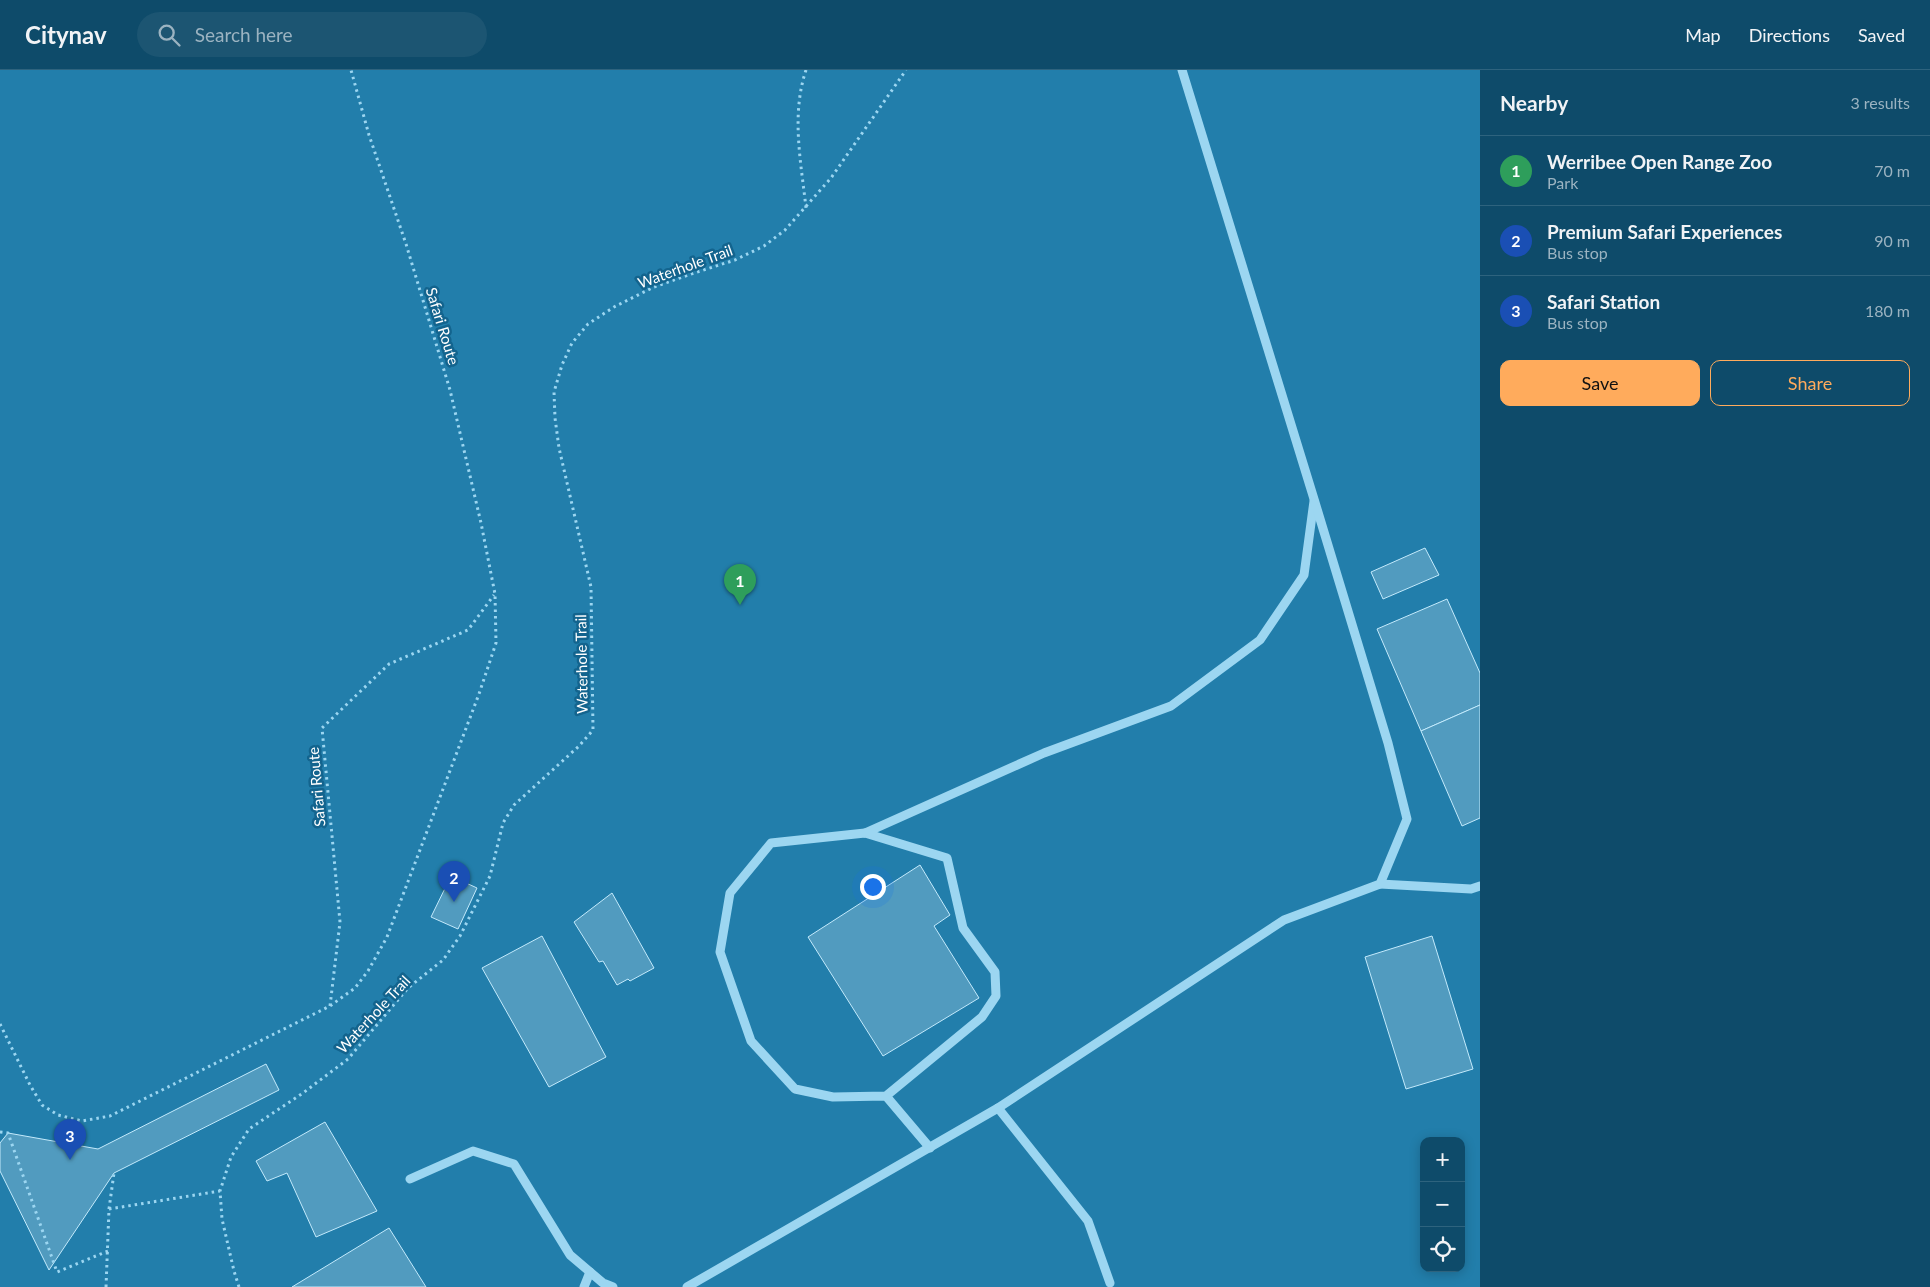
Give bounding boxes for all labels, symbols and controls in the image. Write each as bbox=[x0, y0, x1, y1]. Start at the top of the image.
search box bbox=[137, 12, 487, 57]
text: Citynav bbox=[25, 20, 107, 49]
icon: search bbox=[155, 21, 183, 49]
text: Search here bbox=[195, 23, 293, 46]
text: Map bbox=[1685, 24, 1721, 46]
text: Directions bbox=[1749, 24, 1830, 46]
text: Saved bbox=[1858, 24, 1905, 46]
text: Nearby bbox=[1500, 90, 1568, 115]
text: 3 results bbox=[1850, 93, 1910, 112]
text: Werribee Open Range Zoo bbox=[1547, 150, 1772, 173]
text: 1 bbox=[1511, 161, 1521, 180]
text: 70 m bbox=[1874, 161, 1910, 180]
text: Park bbox=[1547, 173, 1578, 192]
text: Premium Safari Experiences bbox=[1547, 220, 1782, 243]
text: 2 bbox=[1511, 231, 1521, 250]
text: 90 m bbox=[1874, 231, 1910, 250]
street label: Waterhole Trail bbox=[635, 241, 735, 291]
text: Bus stop bbox=[1547, 243, 1608, 262]
street label: Safari Route bbox=[423, 285, 463, 367]
text: Safari Station bbox=[1547, 290, 1660, 313]
text: 3 bbox=[1511, 301, 1521, 320]
text: 180 m bbox=[1865, 301, 1910, 320]
text: Bus stop bbox=[1547, 313, 1608, 332]
button: Save bbox=[1500, 360, 1700, 406]
button: Share bbox=[1710, 360, 1910, 406]
pin: 1 bbox=[724, 564, 756, 605]
street label: Waterhole Trail bbox=[571, 614, 591, 714]
street label: Safari Route bbox=[304, 746, 328, 828]
pin: 2 bbox=[438, 861, 470, 902]
your location bbox=[860, 874, 886, 900]
street label: Waterhole Trail bbox=[332, 971, 414, 1057]
pin: 3 bbox=[54, 1119, 86, 1160]
map controls bbox=[1420, 1137, 1465, 1272]
button: + bbox=[1420, 1137, 1465, 1182]
button: − bbox=[1420, 1182, 1465, 1227]
button: locate bbox=[1420, 1227, 1465, 1272]

